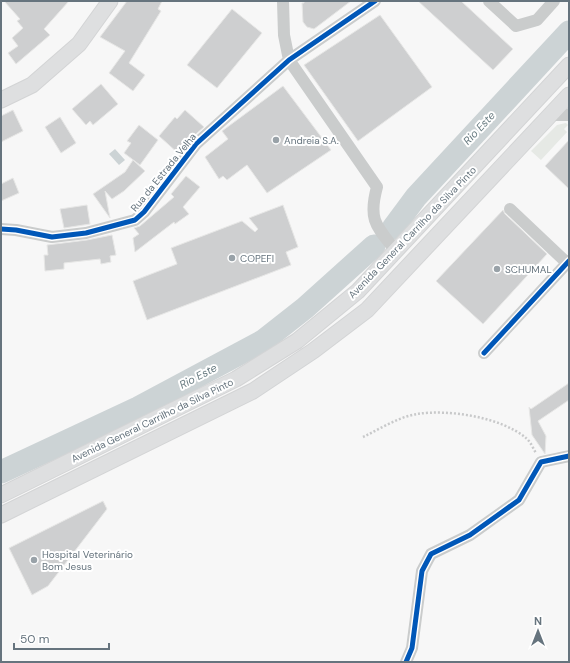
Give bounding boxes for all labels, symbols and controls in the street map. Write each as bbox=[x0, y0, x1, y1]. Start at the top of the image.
water label: Rio Este bbox=[460, 108, 498, 148]
street label: Rua da Estrada Velha bbox=[128, 130, 199, 214]
place label: Andreia S.A. bbox=[284, 134, 339, 147]
marker: Andreia S.A. bbox=[271, 135, 281, 145]
street label: Avenida General Carrilho da Silva Pinto bbox=[346, 164, 479, 301]
place label: COPEFI bbox=[240, 252, 274, 265]
marker: COPEFI bbox=[227, 253, 237, 263]
place label: SCHUMAL bbox=[505, 263, 552, 276]
marker: SCHUMAL bbox=[492, 264, 502, 274]
water label: Rio Este bbox=[177, 360, 219, 392]
street label: Avenida General Carrilho da Silva Pinto bbox=[69, 375, 235, 465]
place label: Hospital Veterinário Bom Jesus bbox=[42, 548, 133, 573]
marker: Hospital Veterinário Bom Jesus bbox=[29, 555, 39, 565]
north arrow bbox=[518, 611, 558, 651]
text: N bbox=[534, 614, 542, 628]
scale bar bbox=[14, 625, 109, 651]
text: 50 m bbox=[20, 631, 49, 647]

